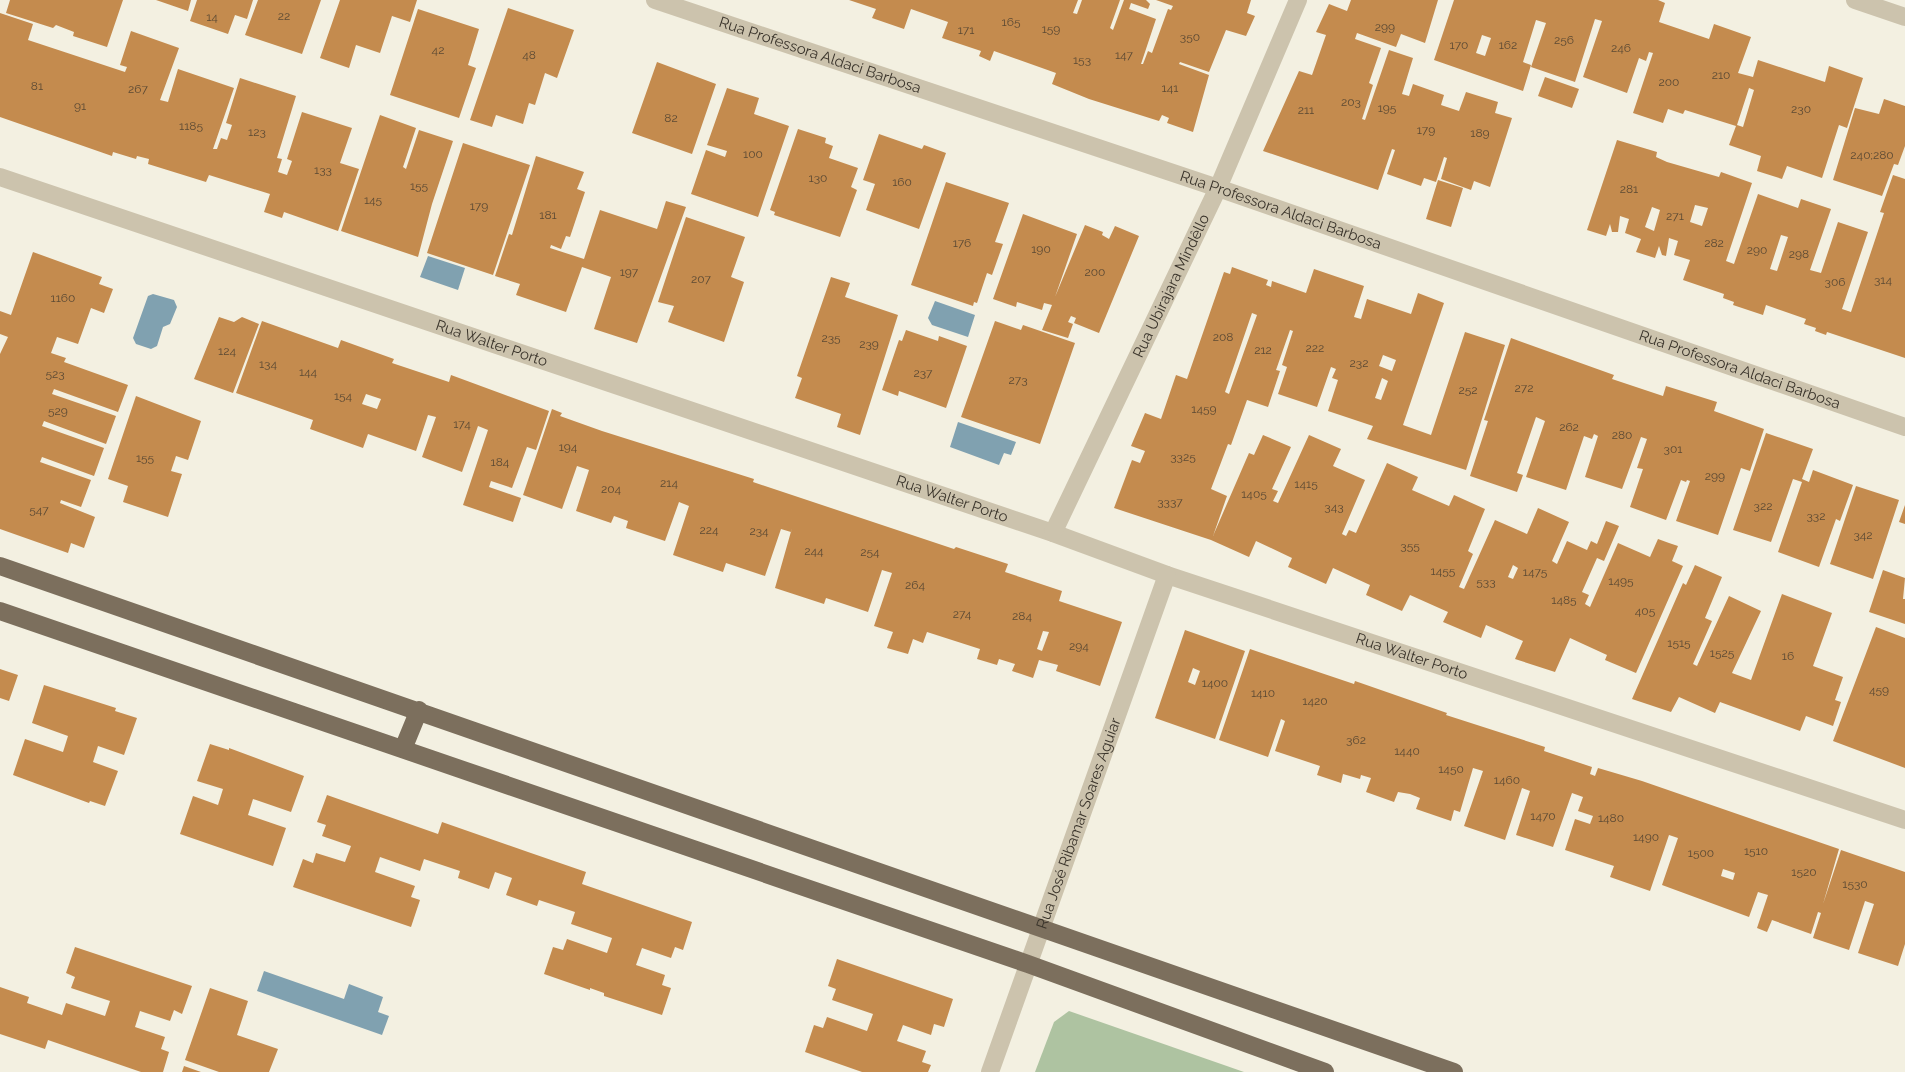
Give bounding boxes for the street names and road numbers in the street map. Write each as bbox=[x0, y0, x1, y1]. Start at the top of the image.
street label: Rua Professora Aldaci Barbosa bbox=[717, 13, 923, 97]
street label: Rua Professora Aldaci Barbosa bbox=[1178, 167, 1384, 253]
street label: Rua Ubirajara Mindêllo bbox=[1129, 211, 1213, 361]
street label: Rua Walter Porto bbox=[433, 316, 550, 371]
street label: Rua Professora Aldaci Barbosa bbox=[1637, 326, 1843, 413]
street label: Rua Walter Porto bbox=[894, 472, 1010, 526]
street label: Rua Walter Porto bbox=[1353, 629, 1470, 683]
street label: Rua José Ribamar Soares Aguiar bbox=[1033, 715, 1125, 931]

